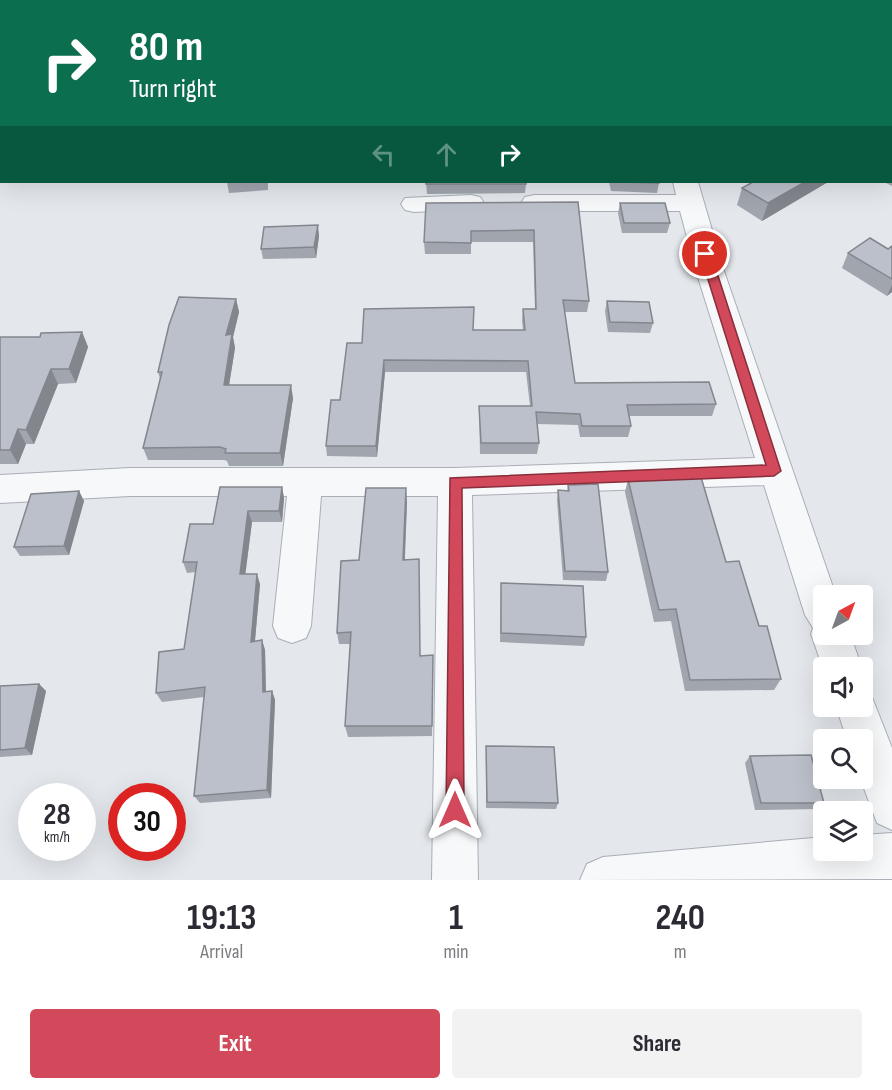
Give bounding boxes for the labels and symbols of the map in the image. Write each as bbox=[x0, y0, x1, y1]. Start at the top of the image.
pin bbox=[679, 228, 730, 279]
north arrow bbox=[813, 585, 873, 645]
position arrow bbox=[423, 778, 487, 842]
speed limit sign: 30 bbox=[108, 783, 186, 861]

